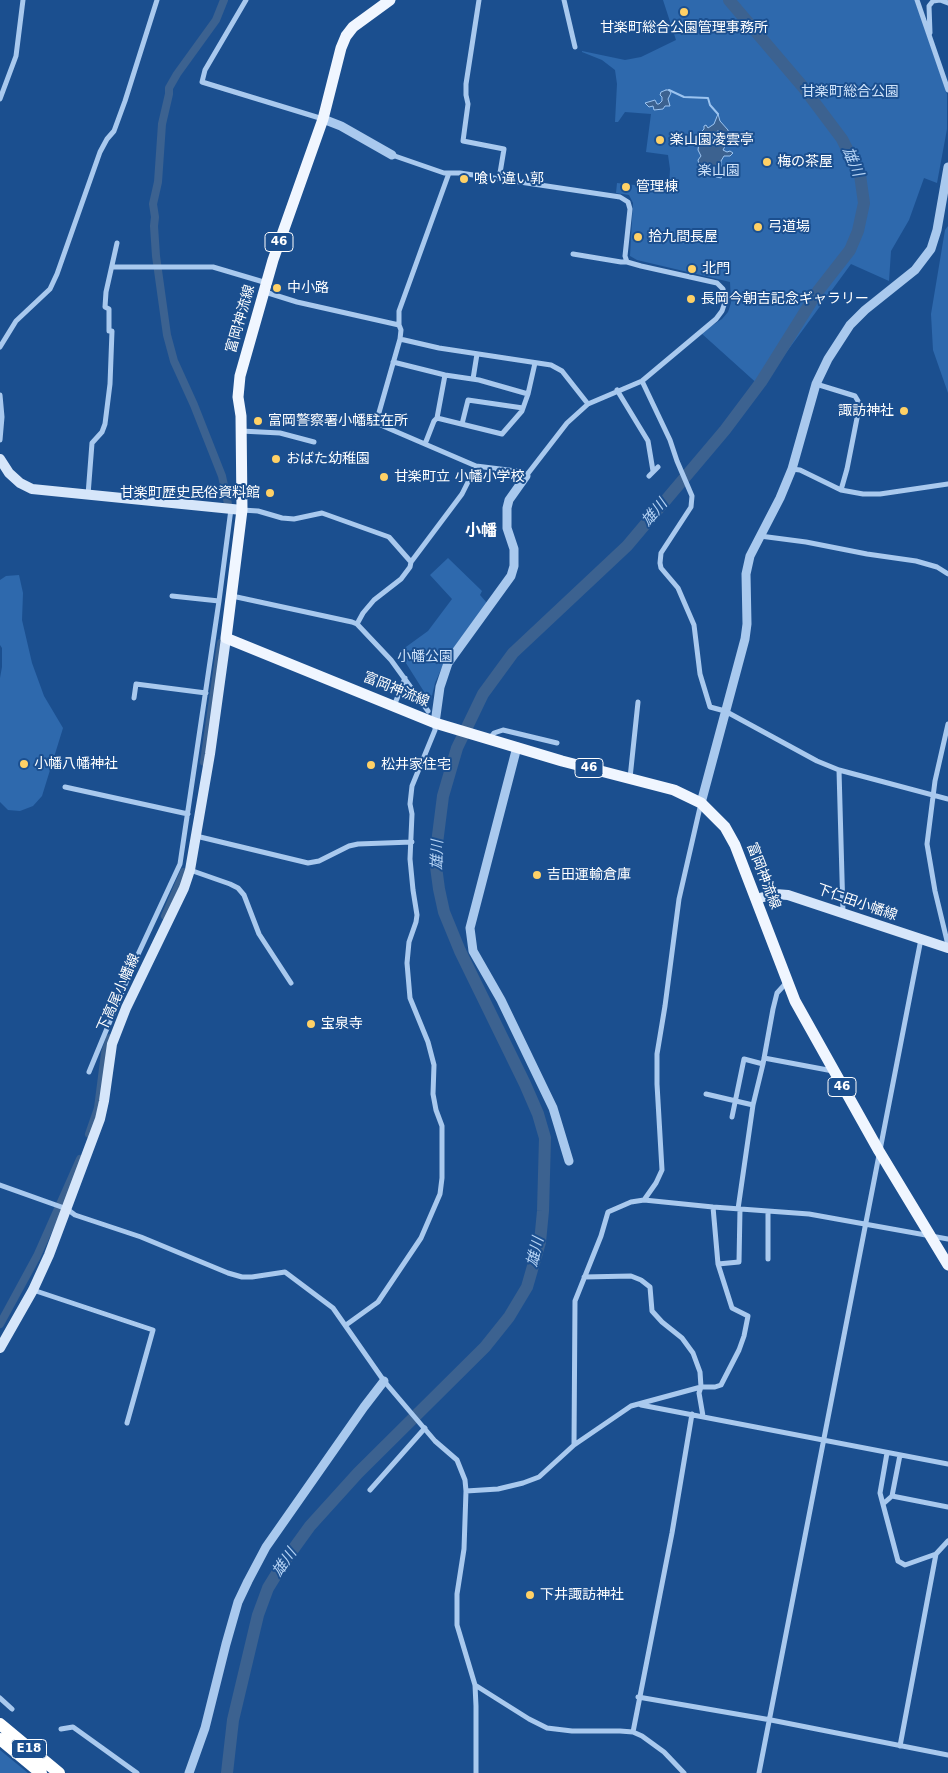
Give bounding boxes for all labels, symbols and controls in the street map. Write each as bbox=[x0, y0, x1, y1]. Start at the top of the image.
marker: 甘楽町総合公園管理事務所 bbox=[678, 6, 690, 18]
place label: 甘楽町総合公園管理事務所 bbox=[600, 20, 768, 36]
park label: 甘楽町総合公園 bbox=[801, 84, 899, 100]
place label: 楽山園凌雲亭 bbox=[670, 132, 754, 148]
marker: 楽山園凌雲亭 bbox=[654, 134, 666, 146]
water label: 雄川 bbox=[838, 145, 866, 179]
place label: 梅の茶屋 bbox=[777, 154, 833, 170]
marker: 梅の茶屋 bbox=[761, 156, 773, 168]
park label: 楽山園 bbox=[698, 163, 740, 179]
place label: 喰い違い郭 bbox=[474, 171, 544, 187]
marker: 喰い違い郭 bbox=[458, 173, 470, 185]
place label: 管理棟 bbox=[636, 179, 678, 195]
marker: 管理棟 bbox=[620, 181, 632, 193]
place label: 弓道場 bbox=[768, 219, 810, 235]
marker: 弓道場 bbox=[752, 221, 764, 233]
place label: 拾九間長屋 bbox=[648, 229, 718, 245]
marker: 拾九間長屋 bbox=[632, 231, 644, 243]
road number: 46 bbox=[265, 232, 293, 252]
place label: 北門 bbox=[702, 261, 730, 277]
marker: 北門 bbox=[686, 263, 698, 275]
place label: 中小路 bbox=[287, 280, 329, 296]
marker: 中小路 bbox=[271, 282, 283, 294]
street label: 富岡神流線 bbox=[223, 283, 259, 355]
place label: 長岡今朝吉記念ギャラリー bbox=[701, 291, 869, 307]
marker: 長岡今朝吉記念ギャラリー bbox=[685, 293, 697, 305]
place label: 諏訪神社 bbox=[838, 403, 894, 419]
marker: 諏訪神社 bbox=[898, 405, 910, 417]
place label: 富岡警察署小幡駐在所 bbox=[268, 413, 408, 429]
marker: 富岡警察署小幡駐在所 bbox=[252, 415, 264, 427]
place label: おばた幼稚園 bbox=[286, 451, 370, 467]
marker: おばた幼稚園 bbox=[270, 453, 282, 465]
place label: 甘楽町立 小幡小学校 bbox=[394, 469, 524, 485]
marker: 甘楽町立 小幡小学校 bbox=[378, 471, 390, 483]
place label: 甘楽町歴史民俗資料館 bbox=[120, 485, 260, 501]
marker: 甘楽町歴史民俗資料館 bbox=[264, 487, 276, 499]
water label: 雄川 bbox=[638, 496, 672, 530]
district label: 小幡 bbox=[465, 522, 497, 542]
park label: 小幡公園 bbox=[397, 649, 453, 665]
street label: 富岡神流線 bbox=[360, 669, 432, 711]
place label: 小幡八幡神社 bbox=[34, 756, 118, 772]
place label: 松井家住宅 bbox=[381, 757, 451, 773]
marker: 小幡八幡神社 bbox=[18, 758, 30, 770]
road number: 46 bbox=[575, 758, 603, 778]
marker: 松井家住宅 bbox=[365, 759, 377, 771]
water label: 雄川 bbox=[429, 840, 447, 870]
street label: 富岡神流線 bbox=[743, 840, 783, 912]
place label: 吉田運輸倉庫 bbox=[547, 867, 631, 883]
marker: 吉田運輸倉庫 bbox=[531, 869, 543, 881]
street label: 下仁田小幡線 bbox=[815, 881, 899, 925]
street label: 下高尾小幡線 bbox=[94, 951, 144, 1035]
place label: 宝泉寺 bbox=[321, 1016, 363, 1032]
marker: 宝泉寺 bbox=[305, 1018, 317, 1030]
road number: 46 bbox=[828, 1078, 856, 1096]
water label: 雄川 bbox=[524, 1235, 548, 1269]
water label: 雄川 bbox=[269, 1546, 301, 1580]
place label: 下井諏訪神社 bbox=[540, 1587, 624, 1603]
marker: 下井諏訪神社 bbox=[524, 1589, 536, 1601]
road number: E18 bbox=[12, 1740, 46, 1758]

